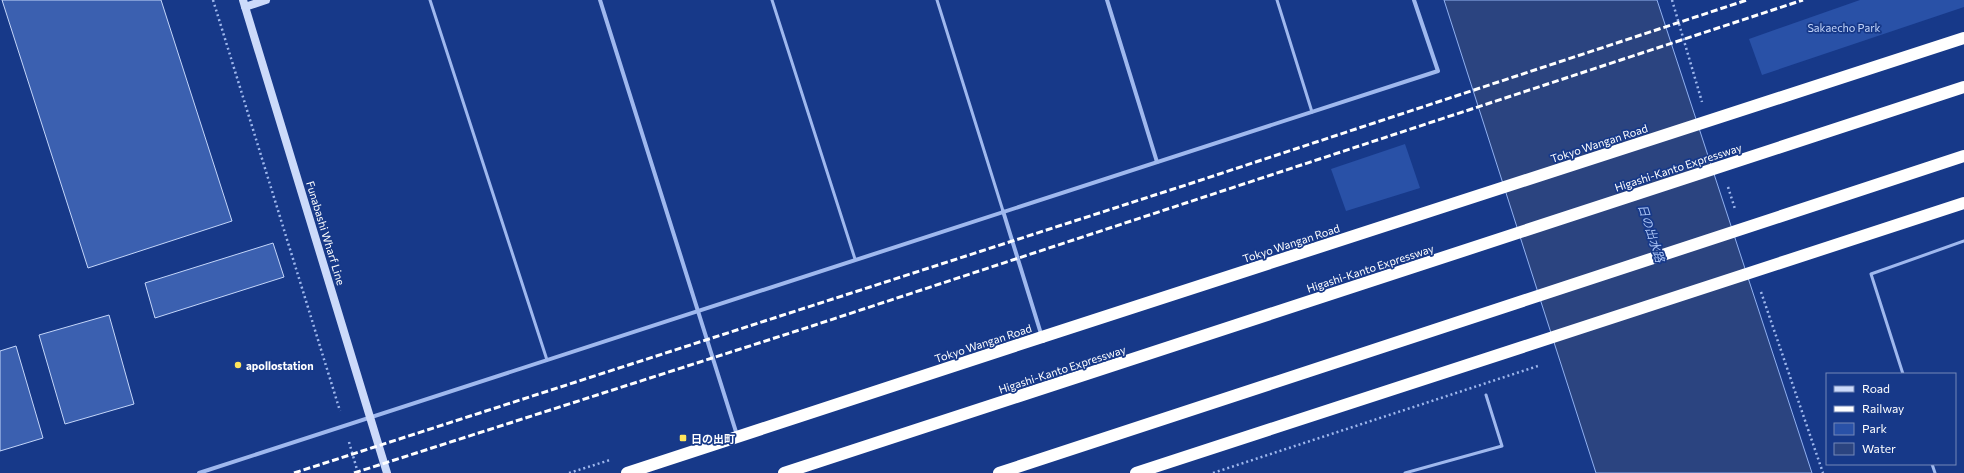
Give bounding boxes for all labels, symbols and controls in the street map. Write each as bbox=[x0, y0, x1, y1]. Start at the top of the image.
park label: Sakaecho Park bbox=[1807, 21, 1881, 34]
street label: Tokyo Wangan Road bbox=[1549, 121, 1649, 165]
street label: Higashi-Kanto Expressway bbox=[1613, 140, 1743, 194]
street label: Funabashi Wharf Line bbox=[304, 179, 348, 287]
water label: 日の出水路 bbox=[1636, 202, 1668, 265]
street label: Tokyo Wangan Road bbox=[1241, 221, 1341, 265]
street label: Higashi-Kanto Expressway bbox=[1305, 241, 1435, 295]
street label: Tokyo Wangan Road bbox=[933, 321, 1033, 365]
street label: Higashi-Kanto Expressway bbox=[997, 342, 1127, 396]
place label: apollostation bbox=[246, 359, 314, 372]
marker: apollostation bbox=[233, 360, 243, 370]
legend bbox=[1826, 373, 1956, 465]
text: Road bbox=[1862, 381, 1890, 395]
text: Railway bbox=[1862, 401, 1904, 415]
text: Park bbox=[1862, 421, 1888, 435]
place label: 日の出町 bbox=[691, 432, 735, 445]
marker: 日の出町 bbox=[678, 433, 688, 443]
text: Water bbox=[1862, 441, 1896, 455]

